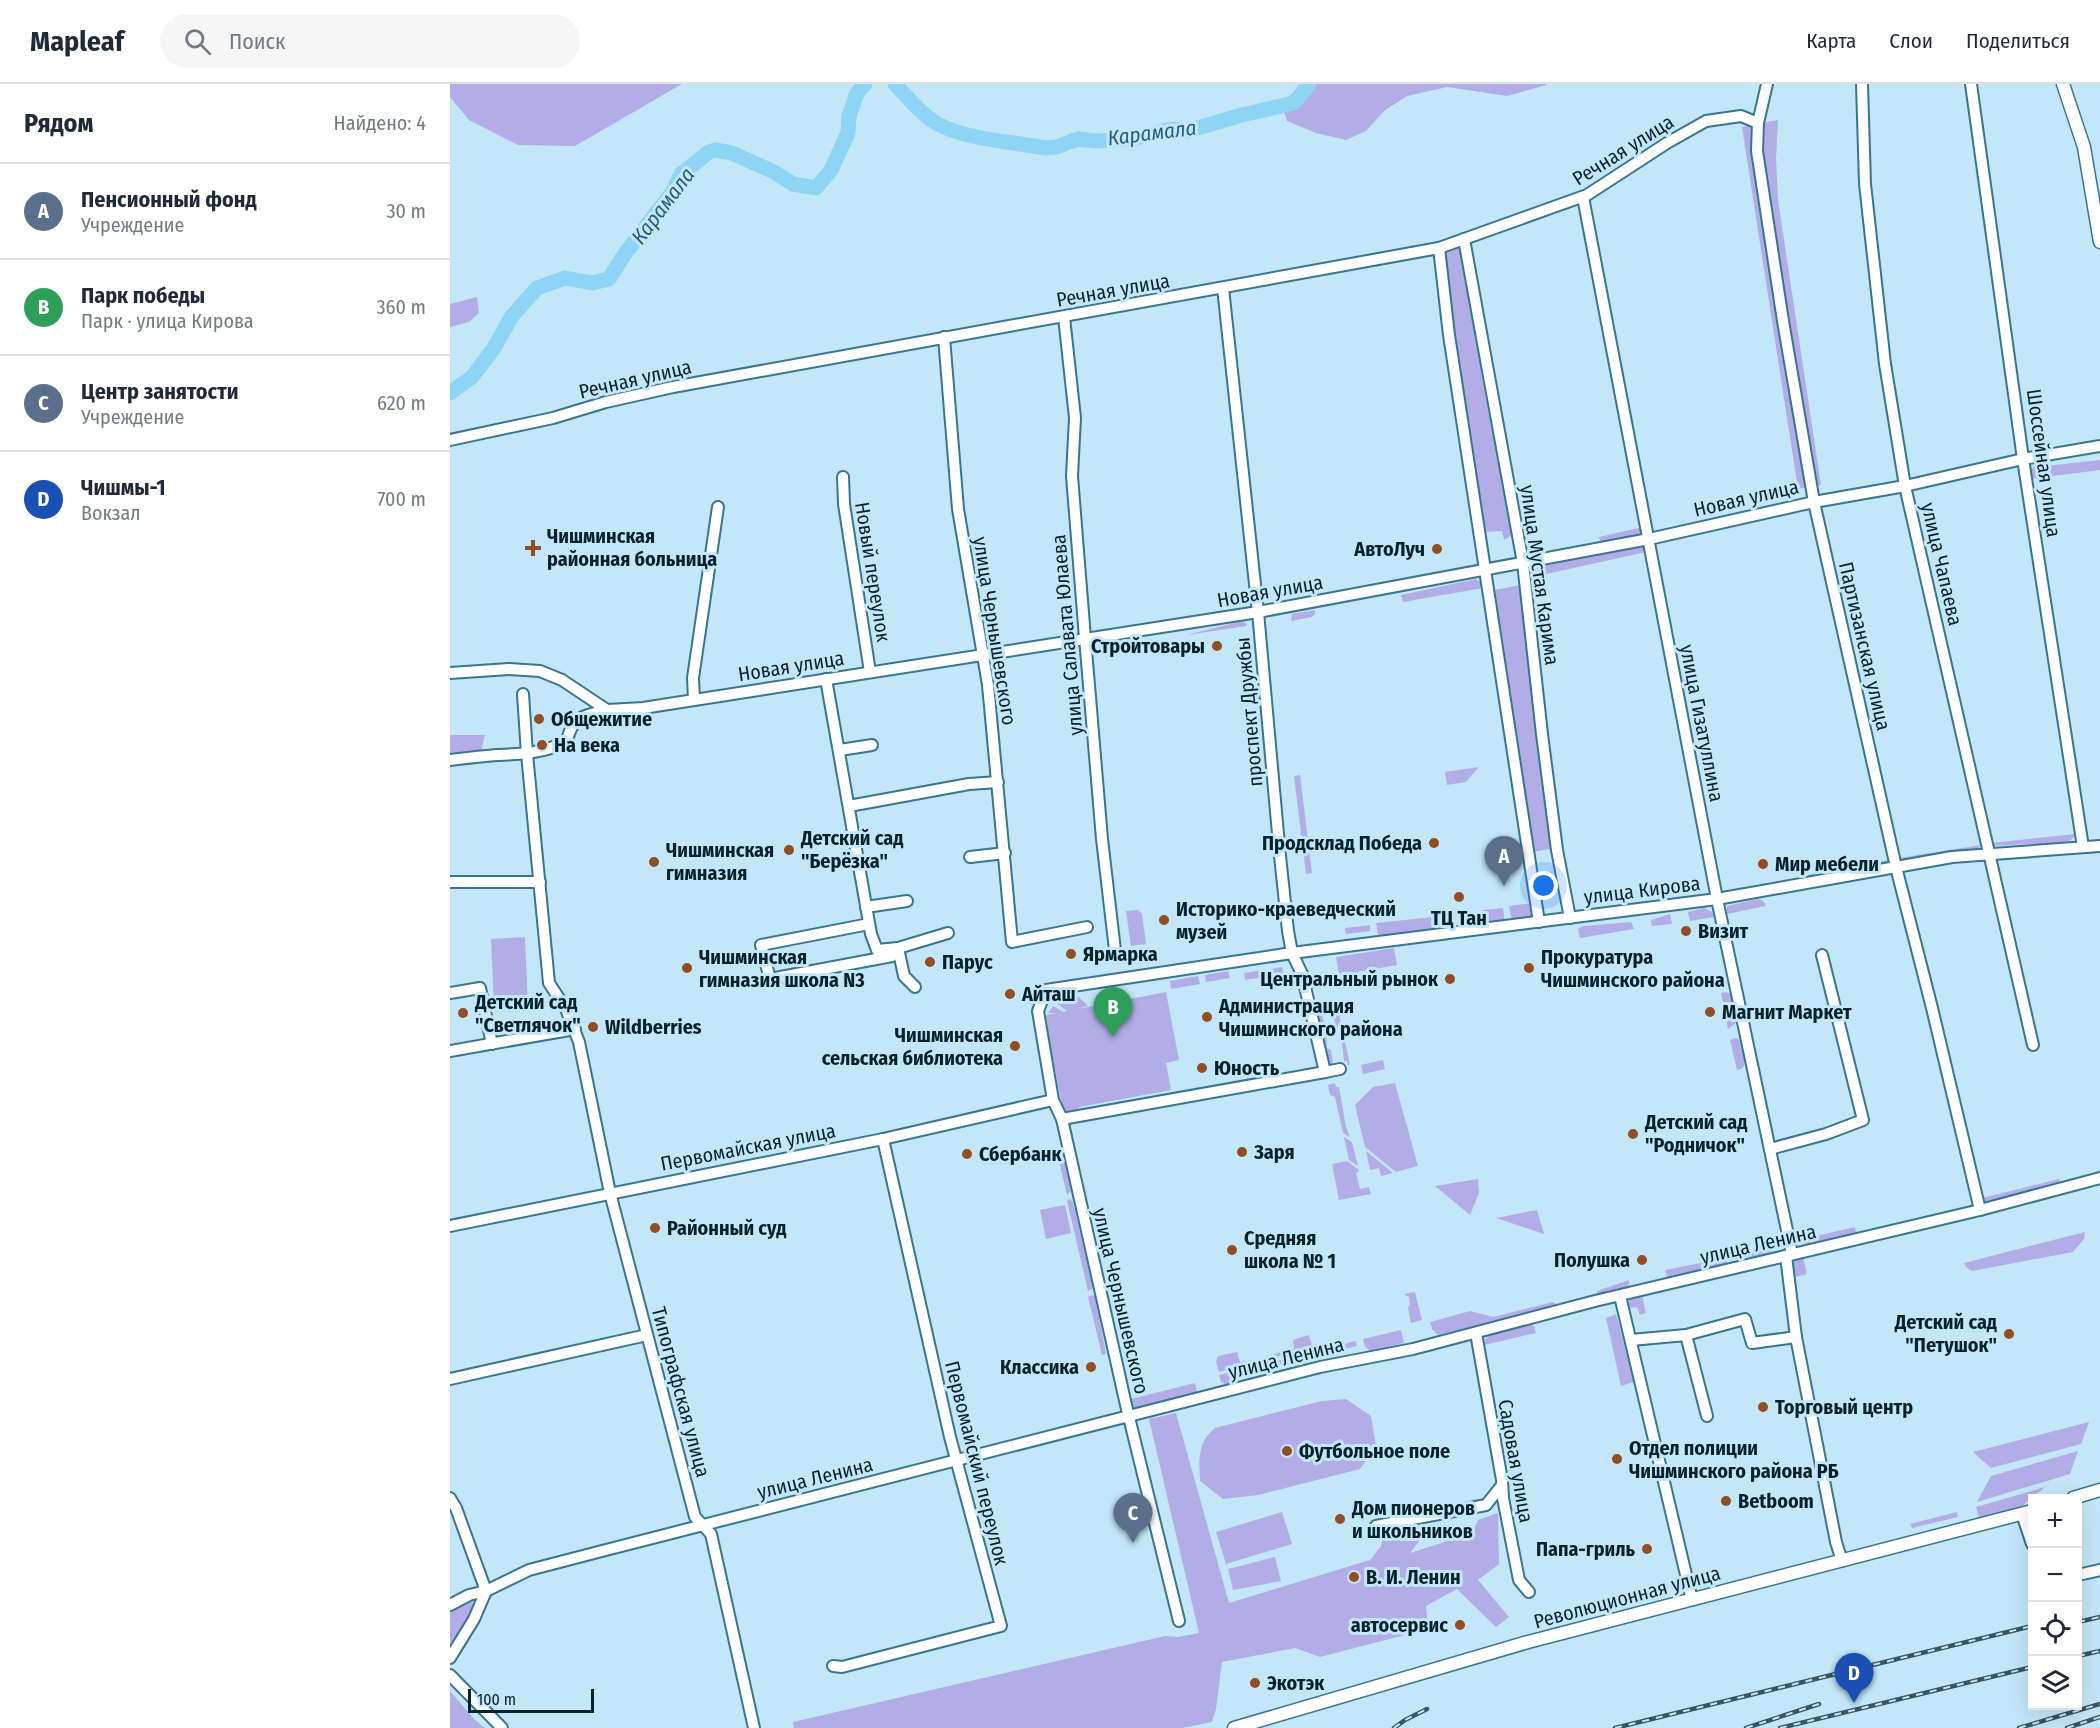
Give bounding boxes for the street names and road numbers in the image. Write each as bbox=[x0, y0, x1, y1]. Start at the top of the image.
street label: Речная улица bbox=[1568, 109, 1678, 191]
street label: Речная улица bbox=[1054, 268, 1172, 312]
street label: Речная улица bbox=[576, 354, 694, 404]
street label: Шоссейная улица bbox=[2022, 387, 2066, 539]
street label: Новая улица bbox=[1691, 474, 1801, 522]
street label: улица Мустая Карима bbox=[1515, 483, 1565, 667]
street label: Новый переулок bbox=[850, 500, 896, 644]
street label: улица Чапаева bbox=[1916, 500, 1968, 628]
street label: улица Салавата Юлаева bbox=[1046, 534, 1088, 736]
street label: улица Чернышевского bbox=[968, 535, 1022, 727]
street label: Партизанская улица bbox=[1834, 559, 1896, 733]
street label: Новая улица bbox=[1215, 570, 1325, 612]
street label: проспект Дружбы bbox=[1231, 636, 1267, 788]
street label: улица Гизатуллина bbox=[1675, 642, 1729, 804]
street label: Новая улица bbox=[736, 646, 846, 686]
street label: улица Кирова bbox=[1582, 871, 1702, 909]
street label: Первомайская улица bbox=[658, 1118, 838, 1176]
street label: улица Чернышевского bbox=[1088, 1206, 1154, 1396]
street label: улица Ленина bbox=[1698, 1219, 1818, 1269]
street label: Типографская улица bbox=[647, 1304, 715, 1480]
street label: улица Ленина bbox=[1226, 1332, 1346, 1384]
street label: Первомайский переулок bbox=[940, 1358, 1014, 1568]
street label: Садовая улица bbox=[1493, 1398, 1539, 1524]
street label: улица Ленина bbox=[755, 1452, 875, 1504]
street label: Революционная улица bbox=[1531, 1561, 1723, 1633]

